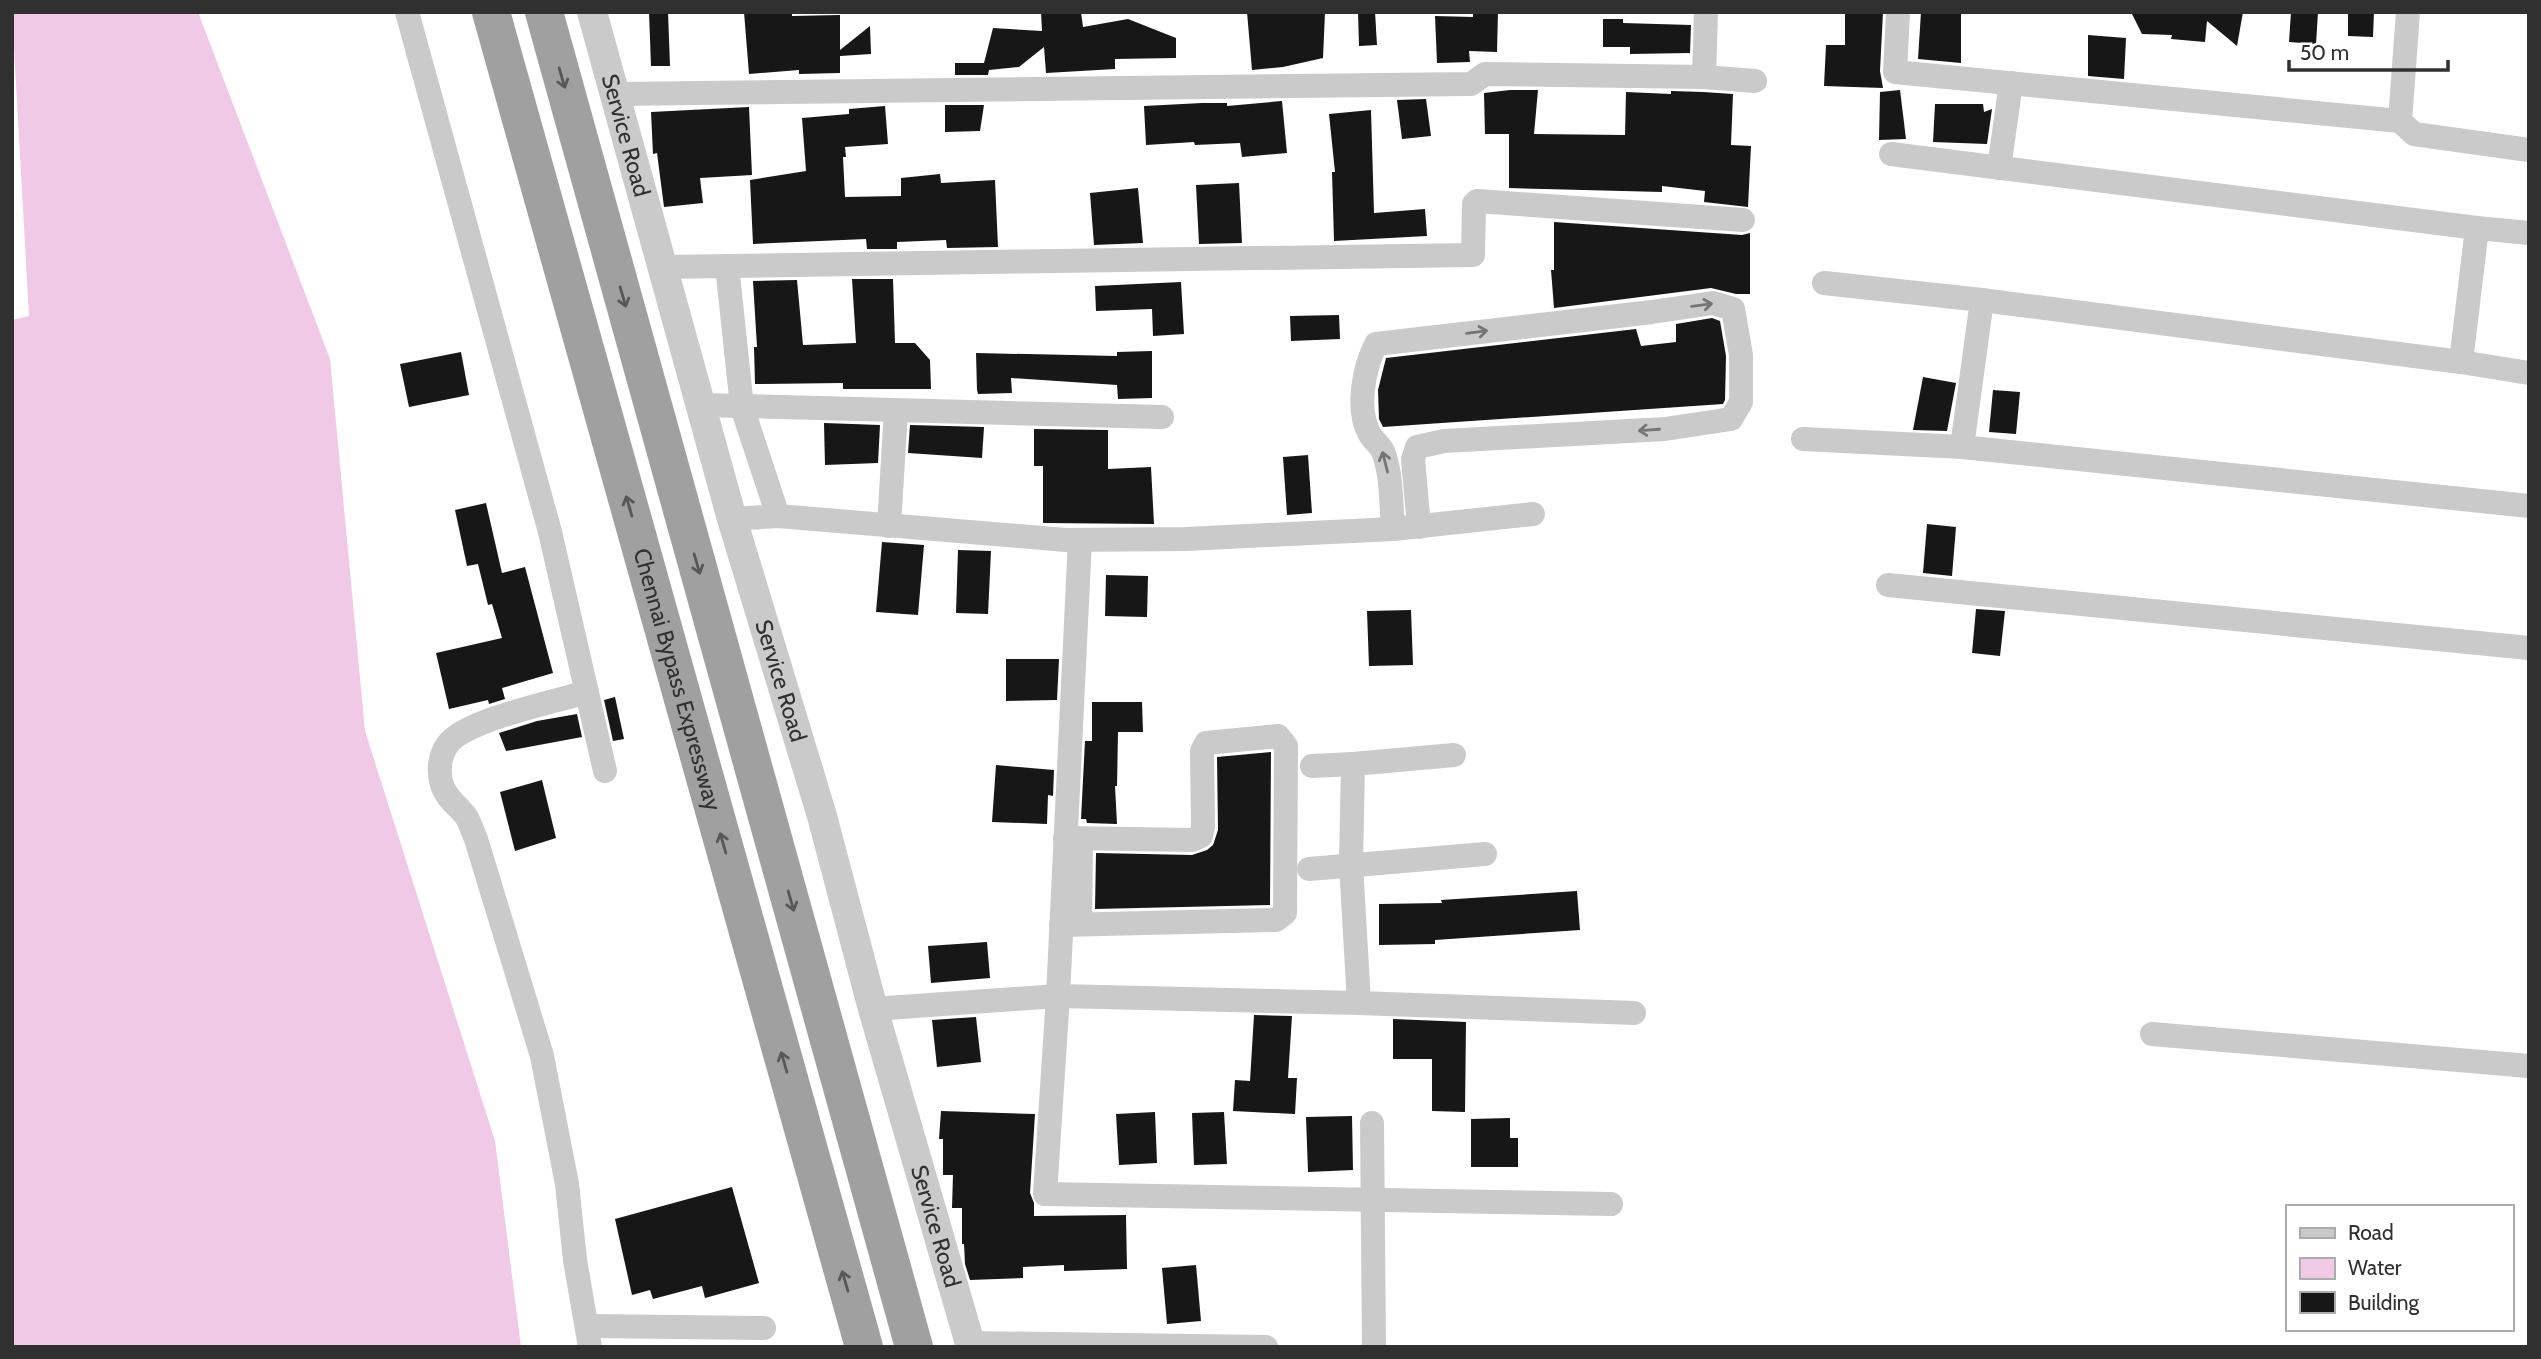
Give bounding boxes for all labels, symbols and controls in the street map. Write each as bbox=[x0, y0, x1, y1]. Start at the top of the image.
scale bar bbox=[2289, 28, 2448, 72]
text: 50 m bbox=[2300, 40, 2349, 65]
one-way arrow bbox=[557, 67, 570, 89]
street label: Service Road bbox=[596, 71, 656, 200]
one-way arrow bbox=[618, 286, 631, 308]
one-way arrow bbox=[1691, 298, 1713, 311]
one-way arrow bbox=[1465, 326, 1488, 339]
one-way arrow bbox=[1638, 424, 1661, 437]
one-way arrow bbox=[1378, 451, 1391, 474]
one-way arrow bbox=[621, 495, 634, 517]
street label: Chennai Bypass Expressway bbox=[627, 545, 728, 814]
one-way arrow bbox=[691, 552, 704, 574]
street label: Service Road bbox=[749, 616, 813, 745]
one-way arrow bbox=[716, 832, 729, 855]
one-way arrow bbox=[785, 889, 798, 912]
one-way arrow bbox=[777, 1051, 790, 1074]
street label: Service Road bbox=[905, 1162, 967, 1290]
legend bbox=[2286, 1205, 2513, 1331]
text: Road bbox=[2348, 1220, 2394, 1245]
text: Water bbox=[2348, 1255, 2402, 1280]
one-way arrow bbox=[838, 1270, 851, 1292]
text: Building bbox=[2348, 1290, 2420, 1315]

